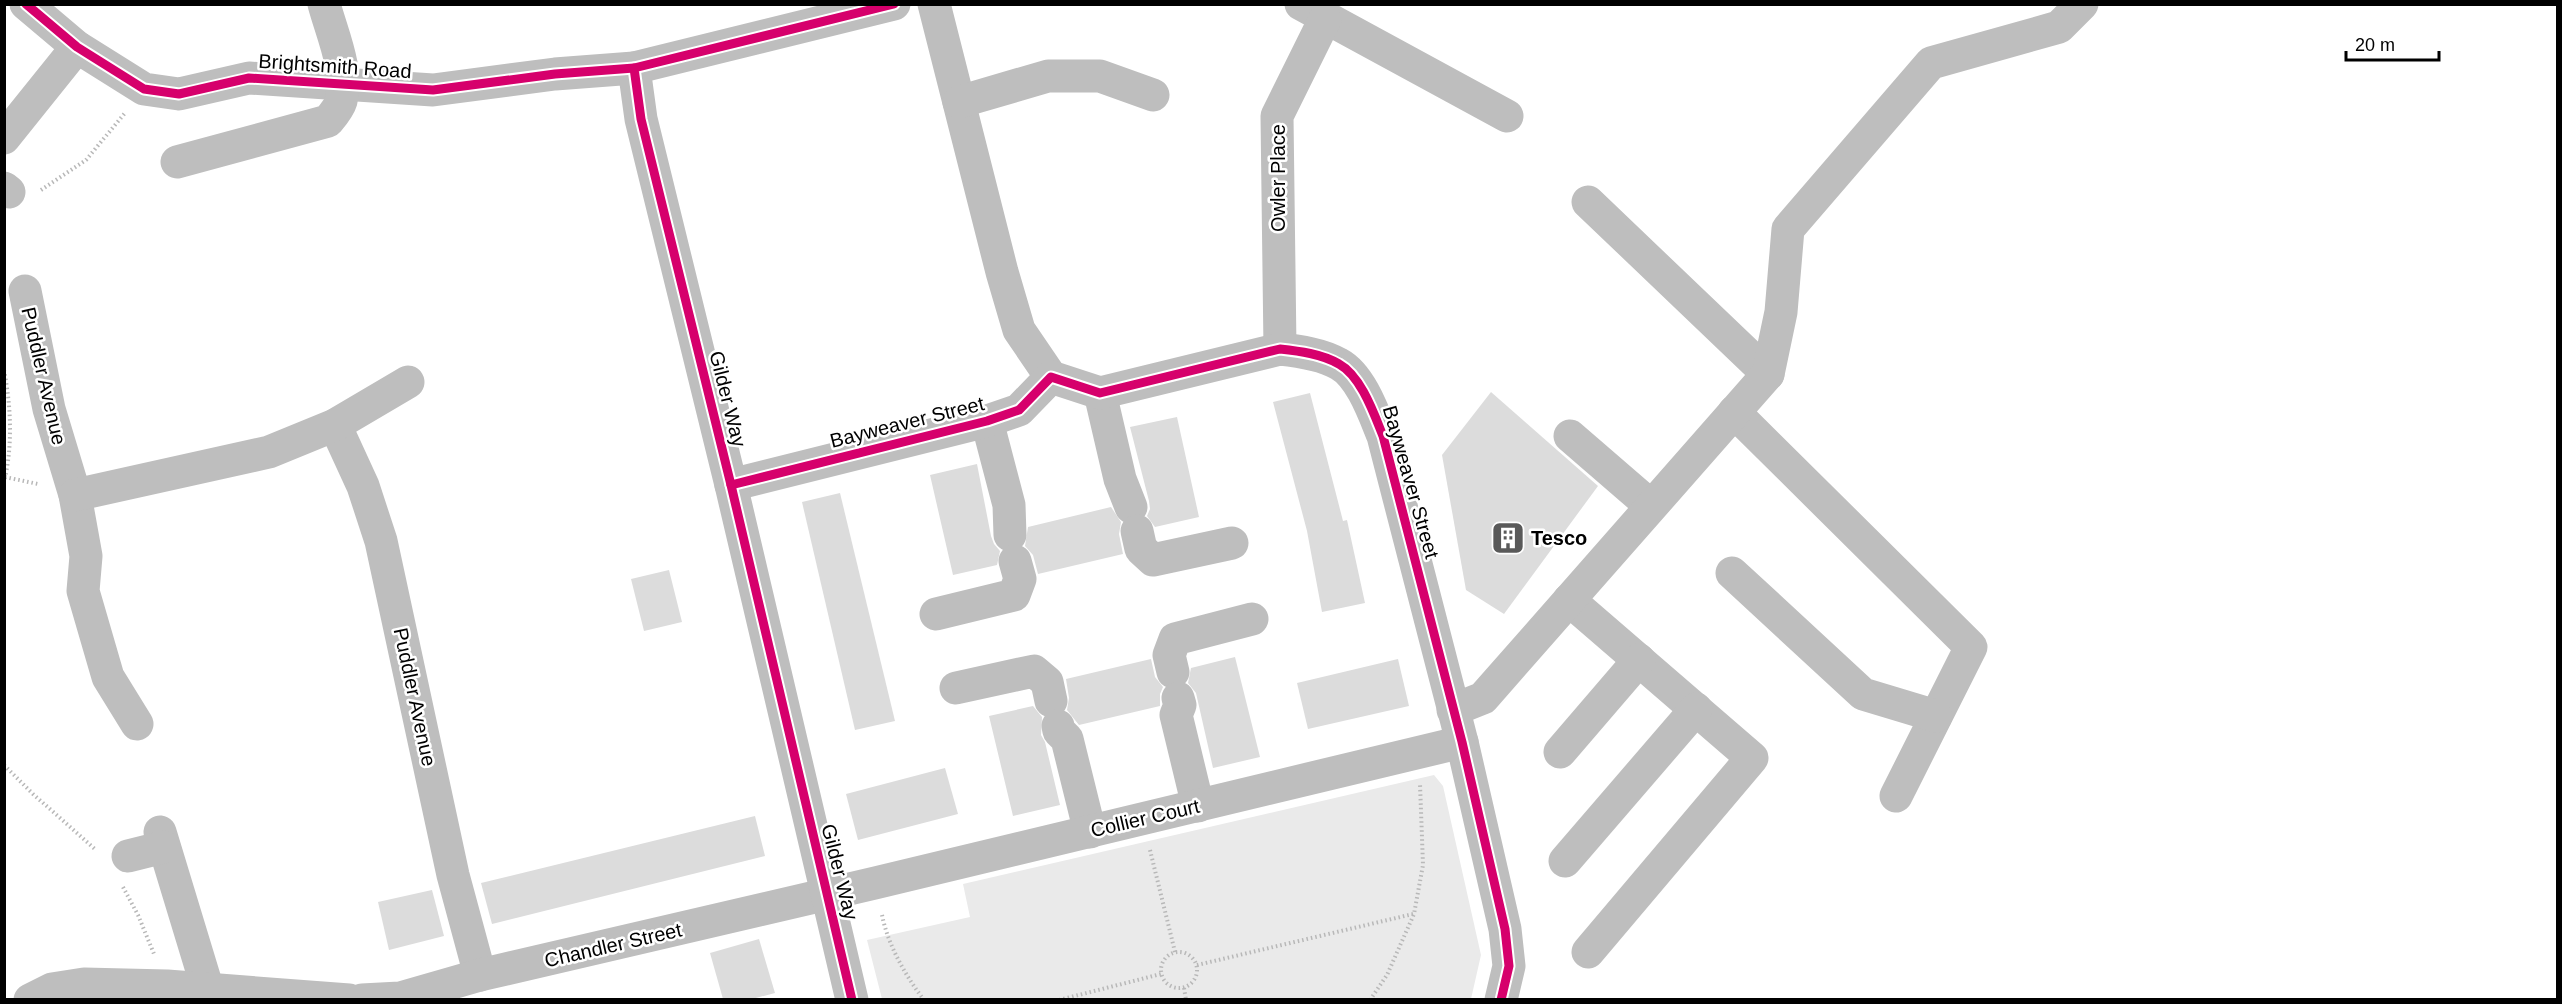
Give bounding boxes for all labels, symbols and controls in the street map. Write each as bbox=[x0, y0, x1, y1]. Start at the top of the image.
scale bar bbox=[2346, 24, 2439, 62]
text: 20 m bbox=[2355, 35, 2395, 55]
street label: Brightsmith Road bbox=[258, 50, 412, 82]
street label: Owler Place bbox=[1267, 124, 1289, 232]
street label: Puddler Avenue bbox=[17, 305, 71, 447]
street label: Gilder Way bbox=[705, 349, 751, 449]
street label: Bayweaver Street bbox=[828, 392, 987, 452]
street label: Bayweaver Street bbox=[1379, 403, 1443, 561]
building icon: Tesco bbox=[1490, 520, 1526, 556]
place label: Tesco bbox=[1531, 527, 1587, 549]
street label: Puddler Avenue bbox=[390, 626, 440, 768]
street label: Collier Court bbox=[1088, 795, 1202, 841]
street label: Gilder Way bbox=[817, 822, 863, 922]
street label: Chandler Street bbox=[542, 918, 684, 971]

